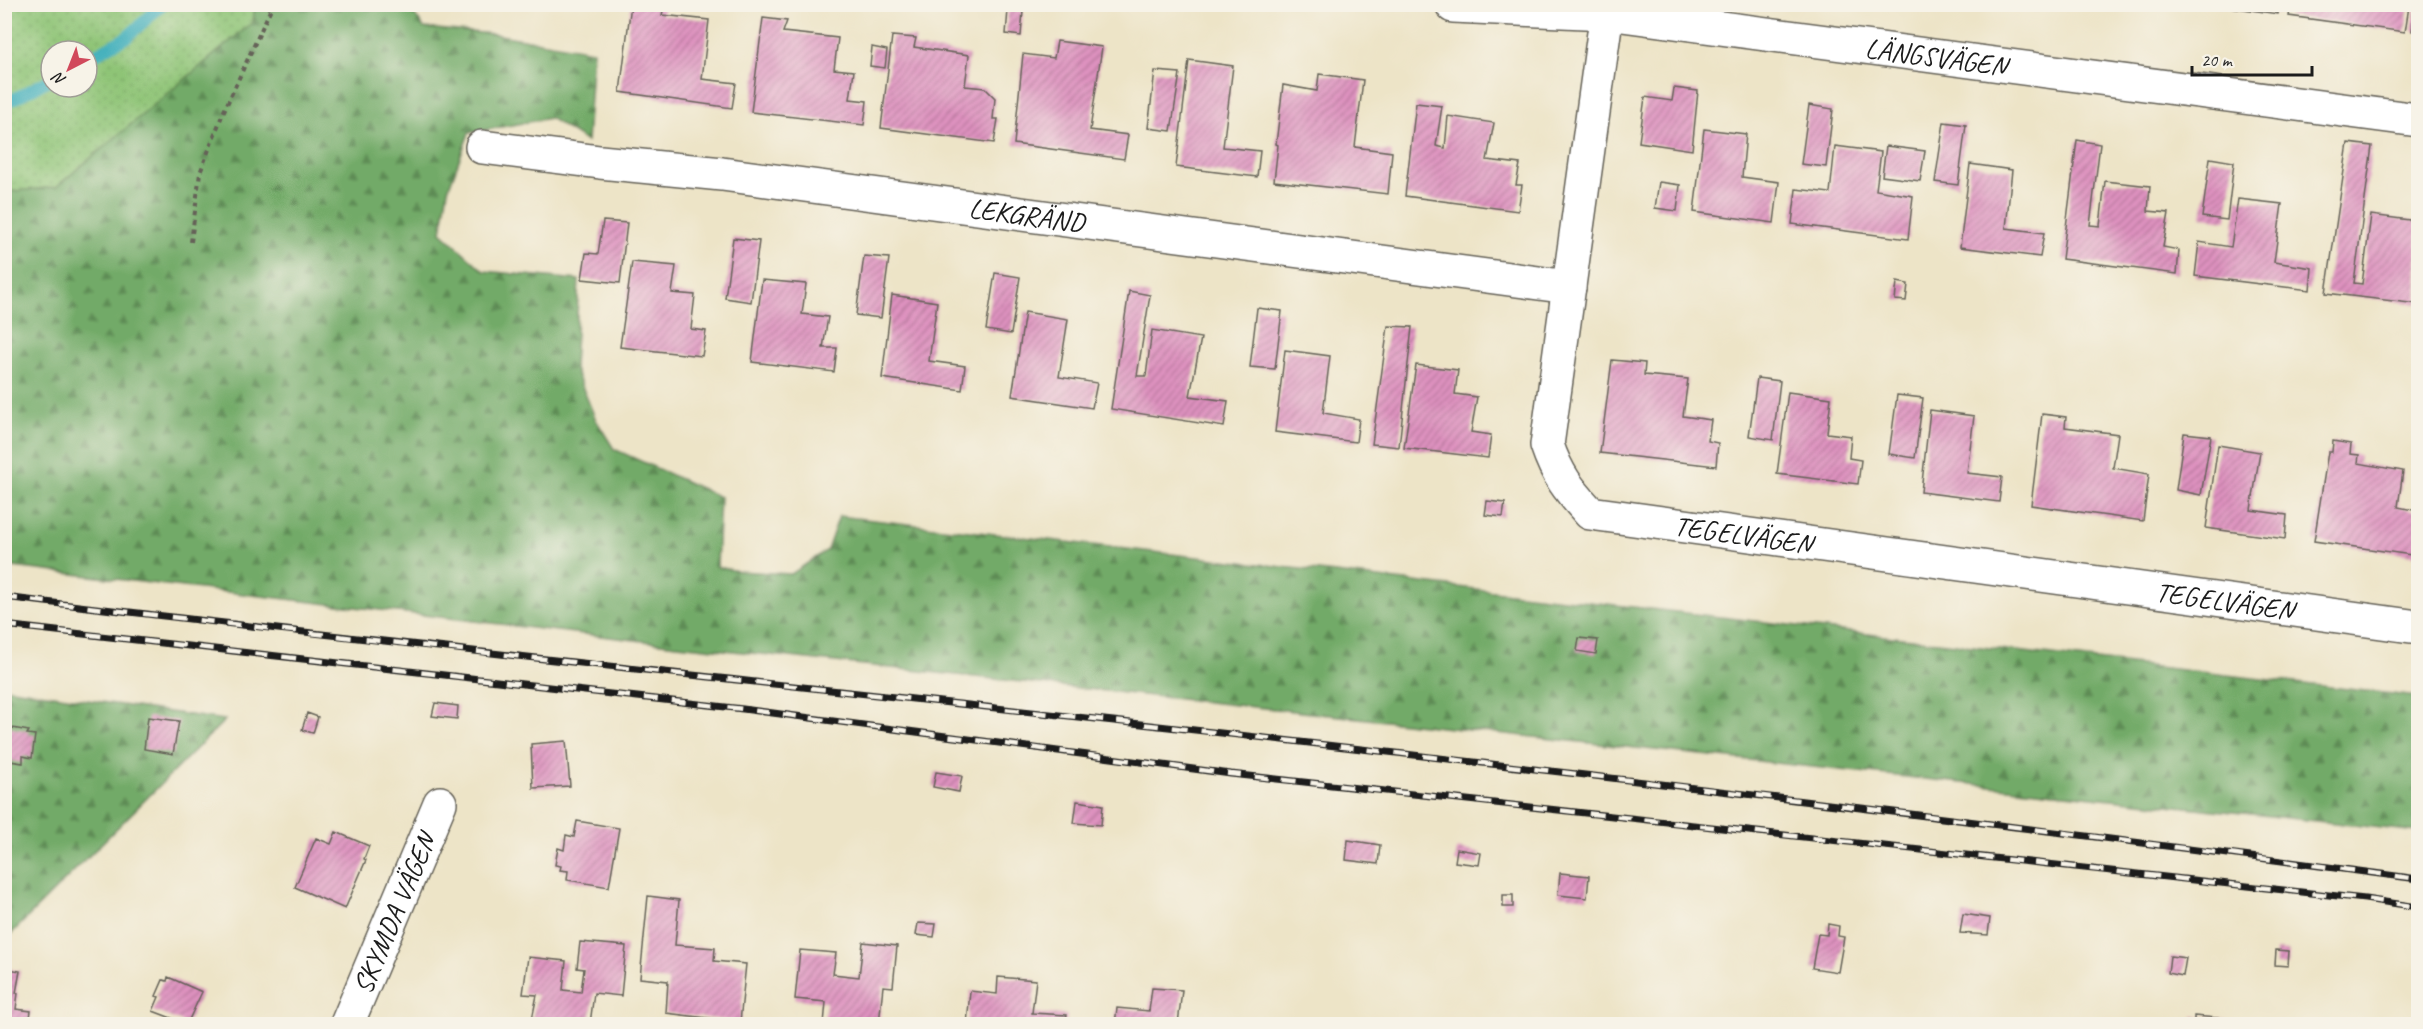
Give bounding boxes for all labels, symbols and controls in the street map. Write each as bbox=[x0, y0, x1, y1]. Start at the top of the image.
street label: LÄNGSVÄGEN bbox=[1863, 30, 2013, 84]
north arrow bbox=[39, 39, 99, 99]
scale bar bbox=[2192, 39, 2312, 77]
text: 20 m bbox=[2201, 49, 2234, 71]
text: N bbox=[47, 67, 70, 90]
street label: LEKGRÄND bbox=[967, 190, 1088, 240]
street label: TEGELVÄGEN bbox=[1672, 508, 1818, 562]
street label: TEGELVÄGEN bbox=[2154, 574, 2300, 628]
street label: SKYMDA VÄGEN bbox=[345, 824, 445, 999]

